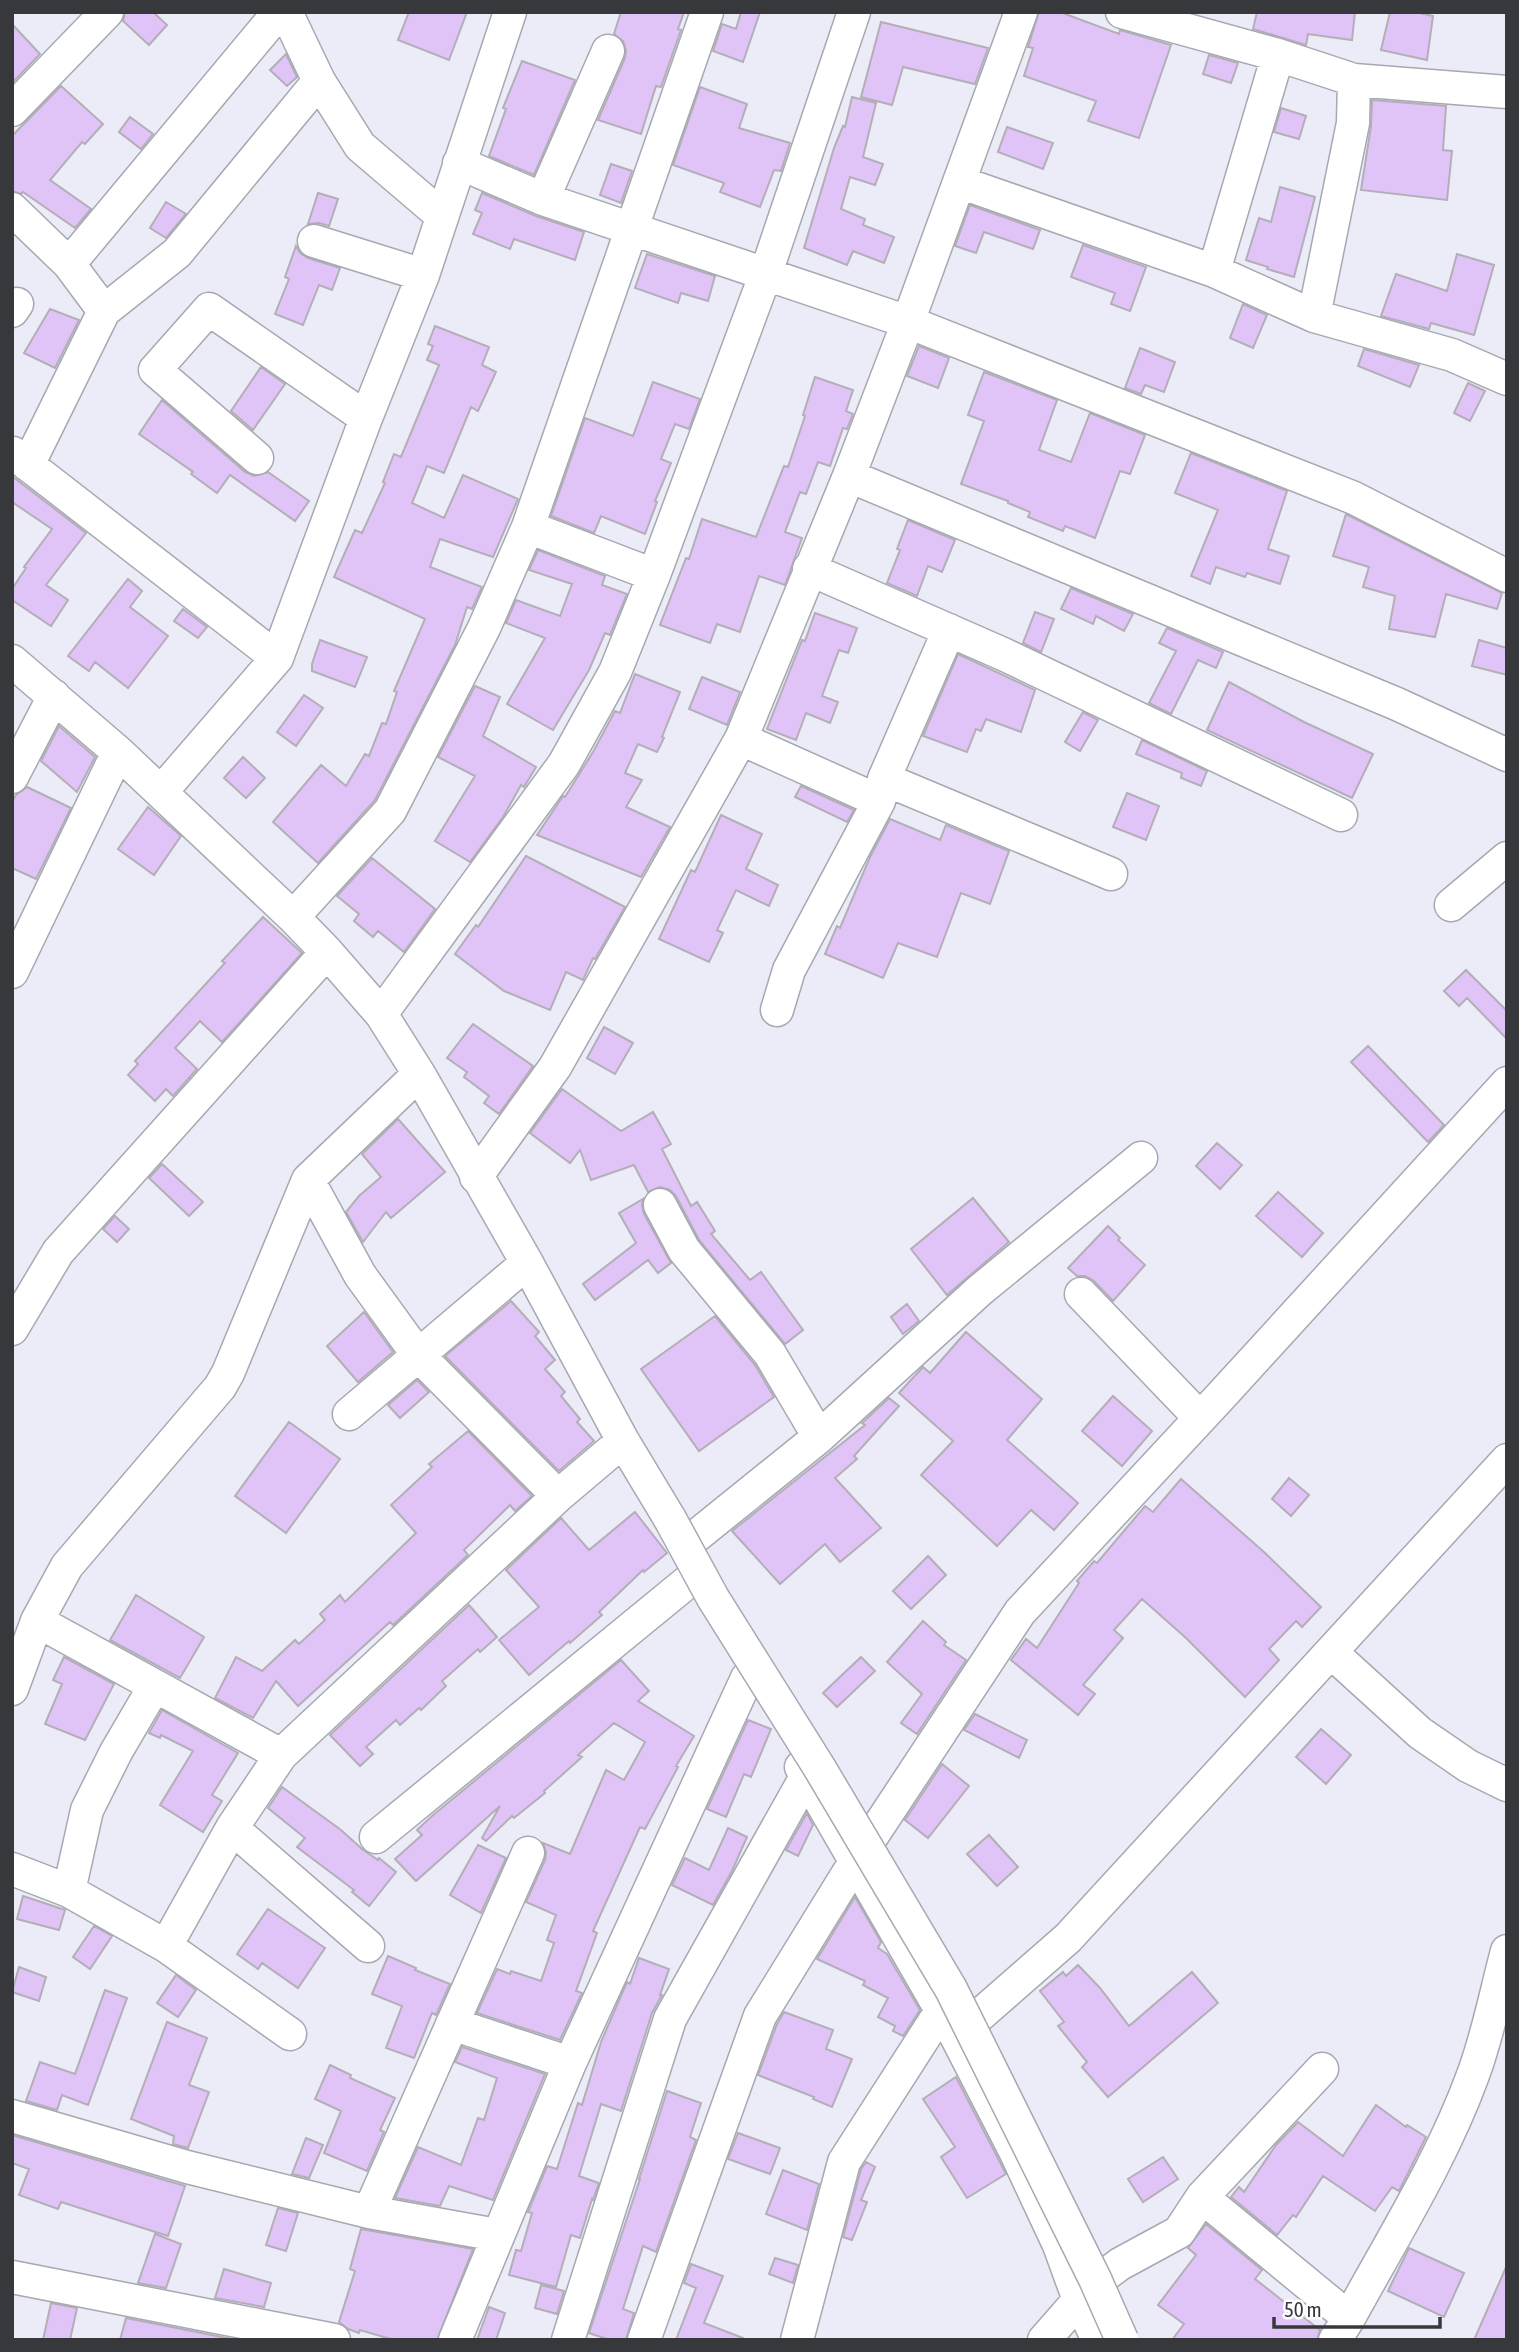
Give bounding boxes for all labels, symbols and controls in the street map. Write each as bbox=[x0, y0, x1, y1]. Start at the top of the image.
scale bar bbox=[1274, 2286, 1440, 2330]
text: 50 m bbox=[1284, 2297, 1322, 2321]

